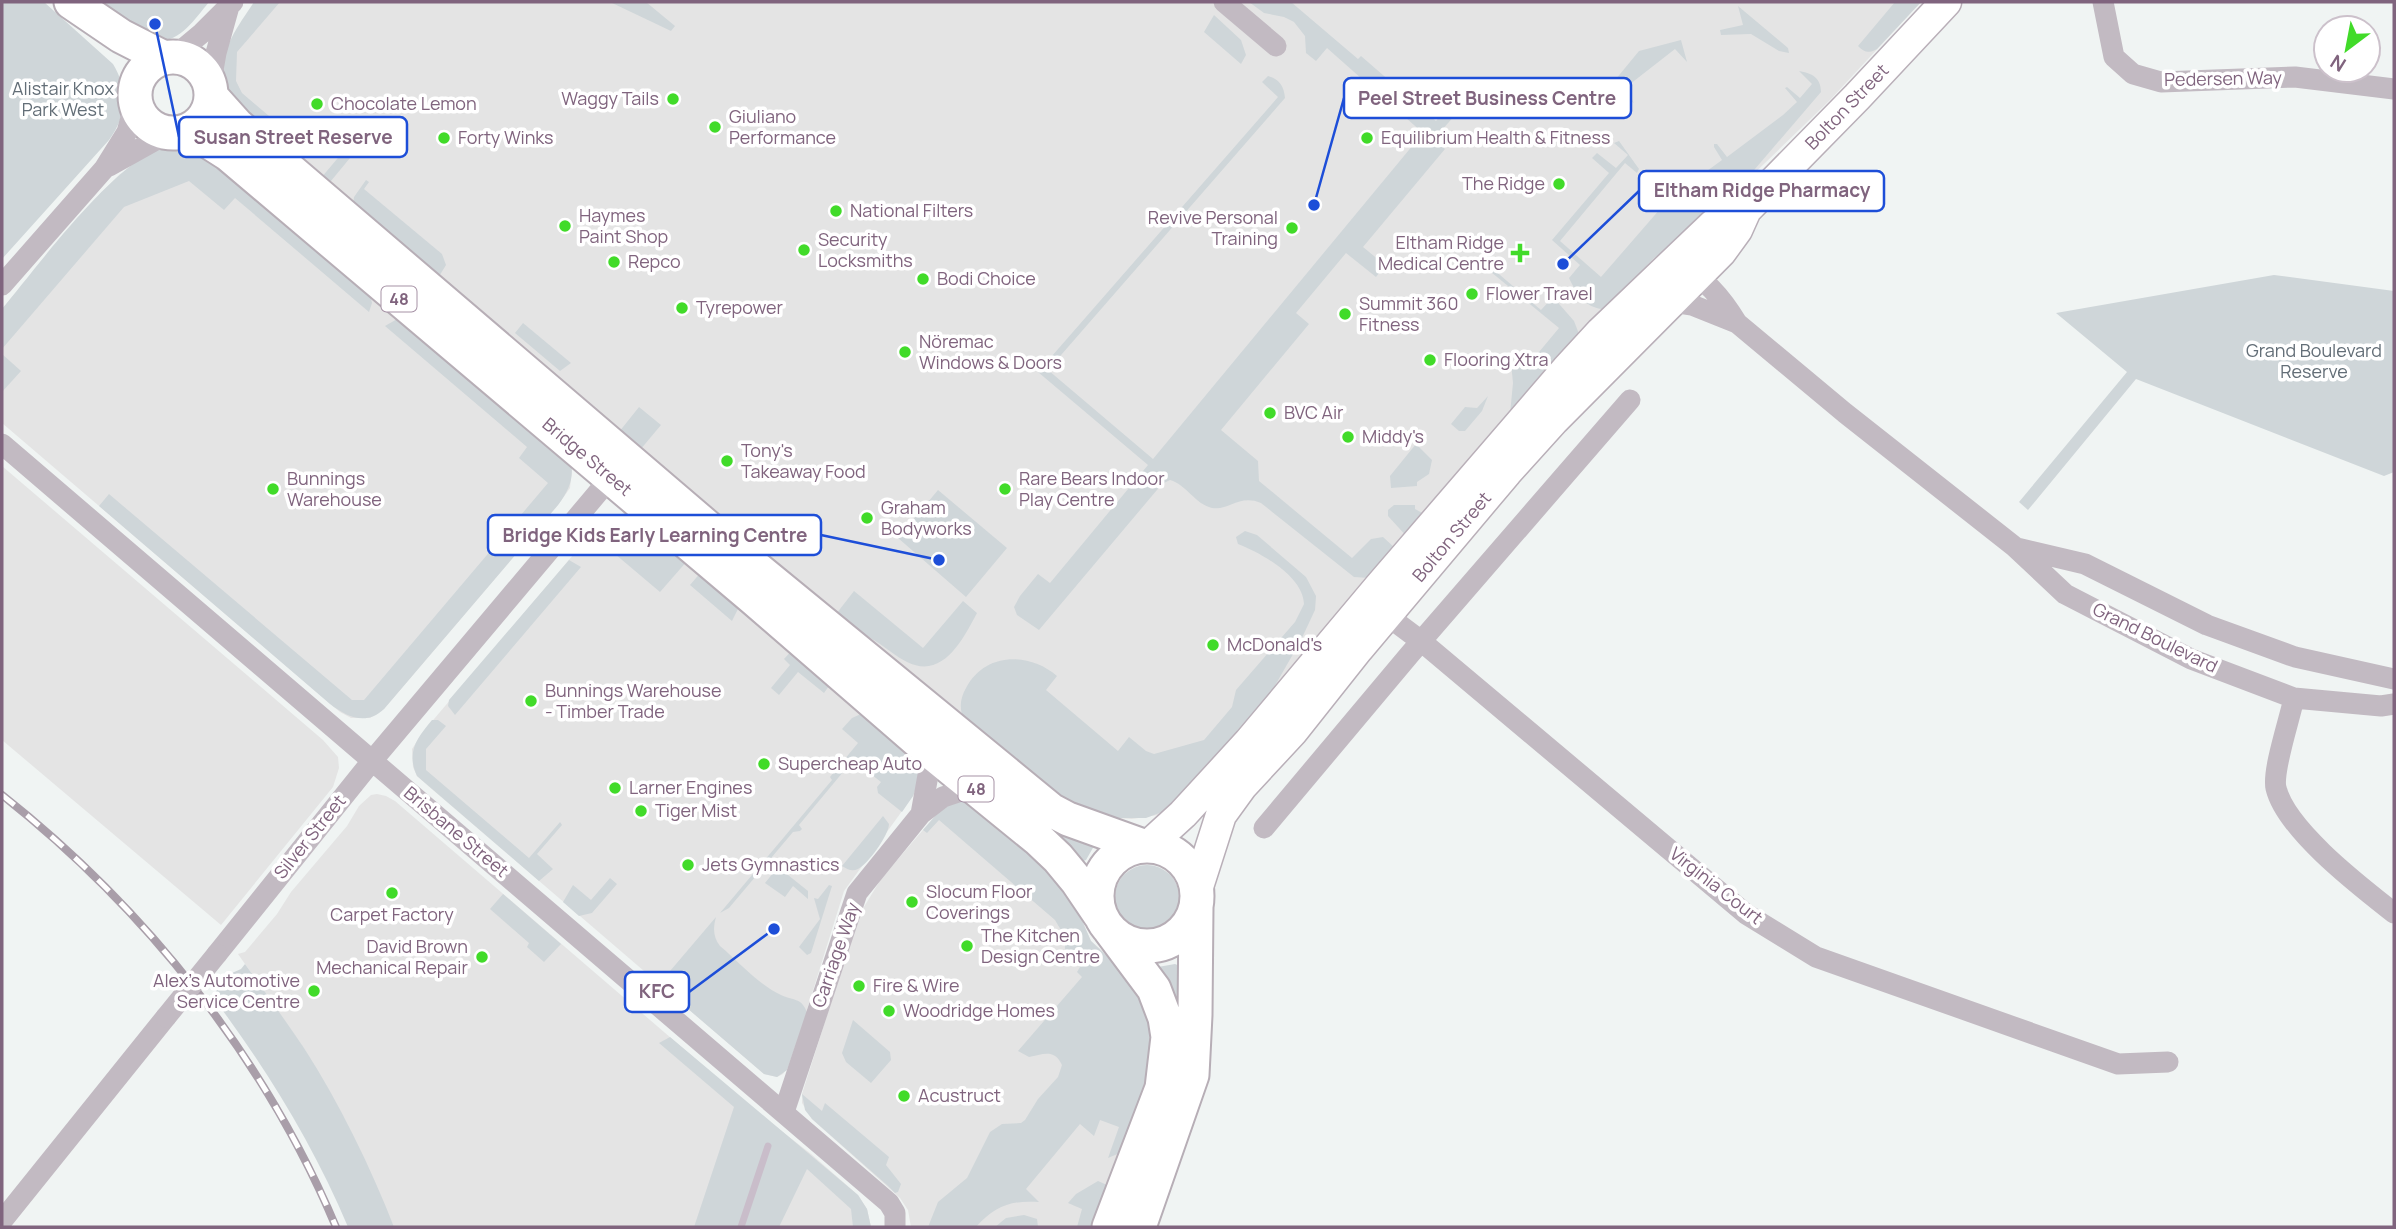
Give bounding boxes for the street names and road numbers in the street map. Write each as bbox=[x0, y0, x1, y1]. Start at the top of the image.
street label: Bolton Street bbox=[1799, 58, 1893, 154]
street label: Pedersen Way bbox=[2164, 65, 2283, 91]
road number: 48 bbox=[382, 286, 416, 312]
street label: Bridge Street bbox=[538, 412, 638, 501]
street label: Bolton Street bbox=[1407, 486, 1496, 586]
street label: Grand Boulevard bbox=[2089, 596, 2222, 678]
road number: 48 bbox=[958, 776, 993, 802]
street label: Brisbane Street bbox=[399, 780, 514, 882]
street label: Silver Street bbox=[268, 789, 351, 883]
street label: Virginia Court bbox=[1665, 841, 1768, 929]
street label: Carriage Way bbox=[806, 898, 864, 1011]

